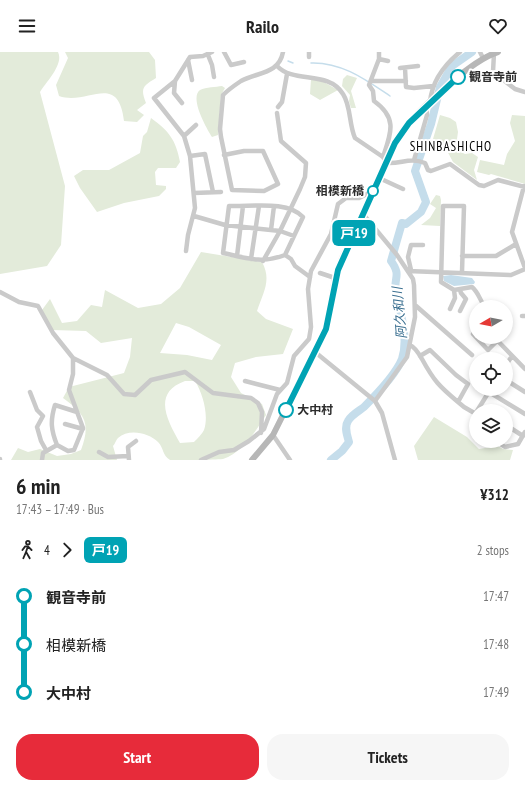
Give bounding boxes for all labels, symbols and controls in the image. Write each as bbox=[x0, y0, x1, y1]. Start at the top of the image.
icon: menu bbox=[16, 15, 38, 37]
text: Railo bbox=[246, 15, 279, 38]
icon: heart bbox=[487, 15, 509, 37]
marker: 観音寺前 bbox=[450, 69, 466, 85]
place label: 観音寺前 bbox=[469, 69, 517, 84]
district label: SHINBASHICHO bbox=[410, 138, 492, 155]
place label: 相模新橋 bbox=[316, 183, 365, 198]
marker: 相模新橋 bbox=[367, 185, 379, 197]
line badge: 戸19 bbox=[331, 220, 377, 246]
text: 戸19 bbox=[340, 224, 368, 242]
water label: 阿久和川 bbox=[389, 284, 410, 340]
north arrow bbox=[469, 300, 513, 344]
map controls bbox=[469, 300, 513, 448]
button: locate bbox=[469, 352, 513, 396]
marker: 大中村 bbox=[278, 402, 294, 418]
place label: 大中村 bbox=[297, 402, 333, 417]
button: layers bbox=[469, 404, 513, 448]
text: 6 min bbox=[16, 472, 60, 500]
text: ¥312 bbox=[480, 485, 509, 504]
text: 17:43 – 17:49 · Bus bbox=[16, 501, 104, 518]
icon: walk bbox=[16, 539, 38, 561]
icon: forward bbox=[56, 539, 78, 561]
text: 戸19 bbox=[92, 541, 119, 559]
text: 4 bbox=[44, 542, 50, 559]
text: 2 stops bbox=[477, 542, 509, 559]
text: 観音寺前 bbox=[46, 588, 106, 607]
text: 17:47 bbox=[483, 588, 509, 605]
text: 相模新橋 bbox=[46, 636, 106, 655]
text: 17:48 bbox=[483, 636, 509, 653]
text: 大中村 bbox=[46, 684, 91, 703]
text: 17:49 bbox=[483, 684, 509, 701]
button: Start bbox=[16, 734, 259, 780]
button: Tickets bbox=[267, 734, 509, 780]

